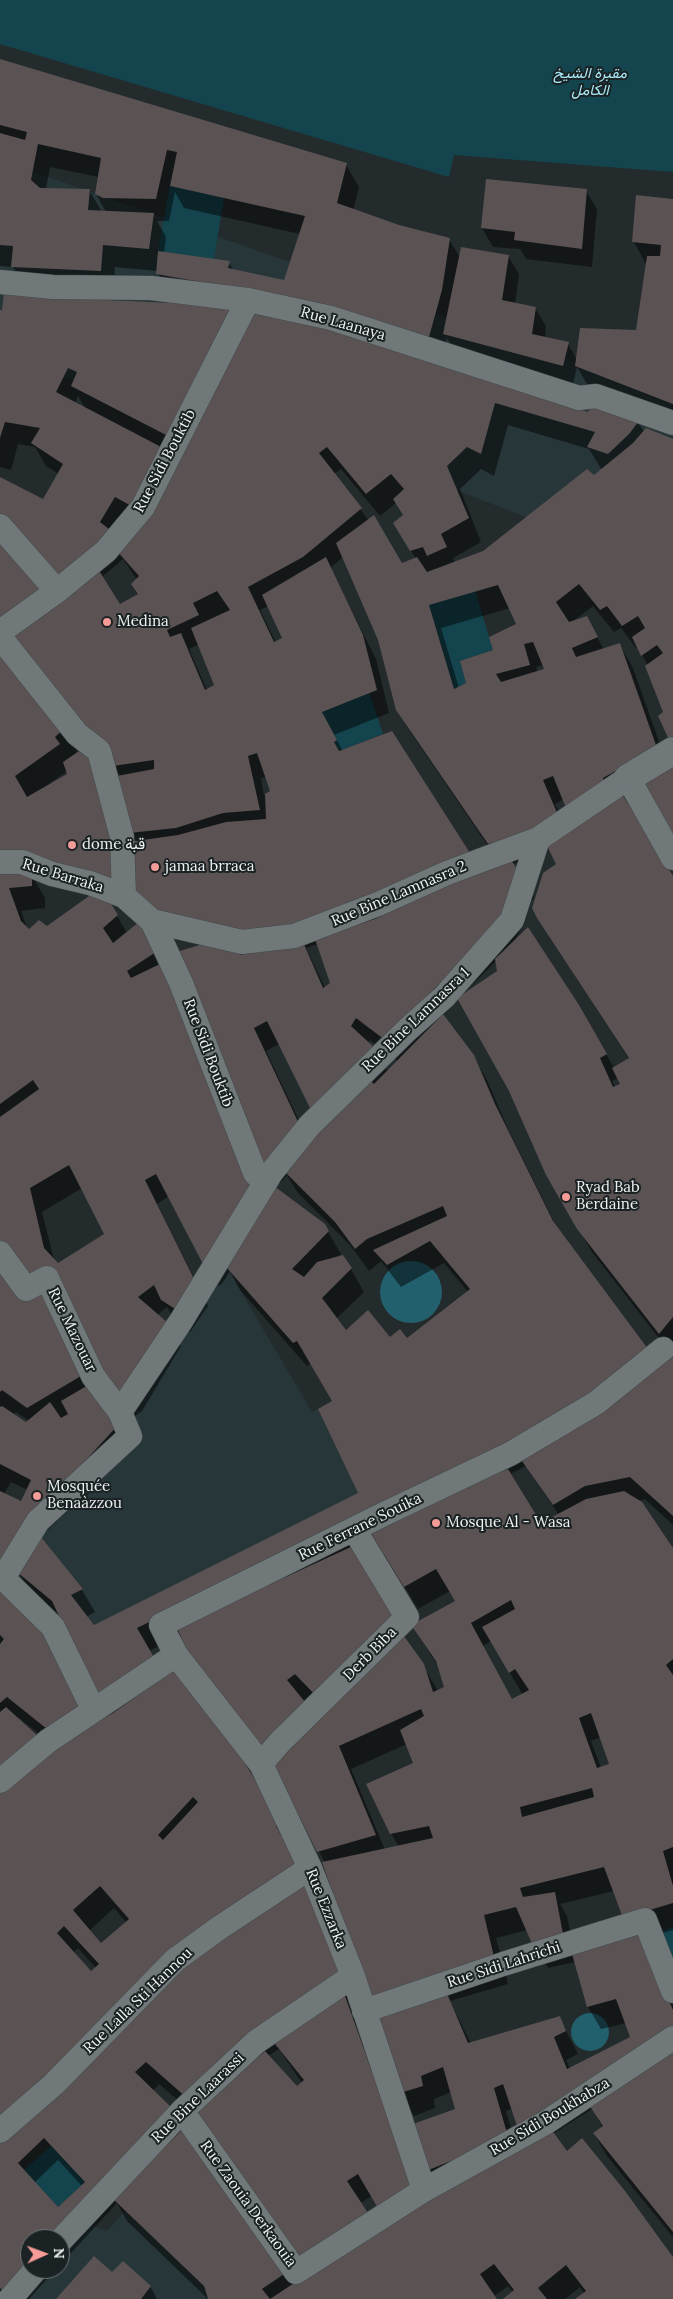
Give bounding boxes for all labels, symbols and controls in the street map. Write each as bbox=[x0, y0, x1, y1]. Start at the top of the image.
park label: مقبرة الشيخ الكامل bbox=[553, 65, 627, 100]
street label: Rue Laanaya bbox=[299, 303, 387, 345]
street label: Rue Sidi Bouktib bbox=[130, 406, 200, 516]
place label: Medina bbox=[117, 613, 169, 631]
marker: Medina bbox=[101, 616, 113, 628]
place label: dome قبة bbox=[82, 836, 145, 854]
marker: dome قبة bbox=[66, 839, 78, 851]
street label: Rue Barraka bbox=[20, 855, 106, 897]
street label: Rue Bine Lamnasra 2 bbox=[329, 857, 469, 931]
place label: jamaa brraca bbox=[165, 858, 255, 876]
marker: jamaa brraca bbox=[149, 861, 161, 873]
street label: Rue Bine Lamnasra 1 bbox=[358, 964, 474, 1076]
street label: Rue Sidi Bouktib bbox=[179, 997, 237, 1109]
place label: Ryad Bab Berdaine bbox=[576, 1179, 640, 1214]
marker: Ryad Bab Berdaine bbox=[560, 1191, 572, 1203]
street label: Rue Mazouar bbox=[44, 1285, 100, 1375]
place label: Mosquée Benaàzzou bbox=[47, 1478, 122, 1513]
street label: Rue Ferrane Souika bbox=[296, 1489, 424, 1565]
marker: Mosquée Benaàzzou bbox=[31, 1490, 43, 1502]
place label: Mosque Al - Wasa bbox=[446, 1514, 571, 1532]
marker: Mosque Al - Wasa bbox=[430, 1517, 442, 1529]
street label: Derb Biba bbox=[339, 1623, 401, 1685]
street label: Rue Ezzarka bbox=[302, 1866, 350, 1952]
street label: Rue Sidi Lahrichi bbox=[445, 1938, 563, 1992]
street label: Rue Lalla Sti Hannou bbox=[80, 1944, 196, 2058]
street label: Rue Bine Laarassi bbox=[148, 2049, 248, 2147]
street label: Rue Sidi Boukhabza bbox=[487, 2074, 613, 2160]
street label: Rue Zaouia Derkaouia bbox=[196, 2137, 300, 2271]
north arrow bbox=[20, 2229, 70, 2279]
text: N bbox=[50, 2248, 68, 2259]

